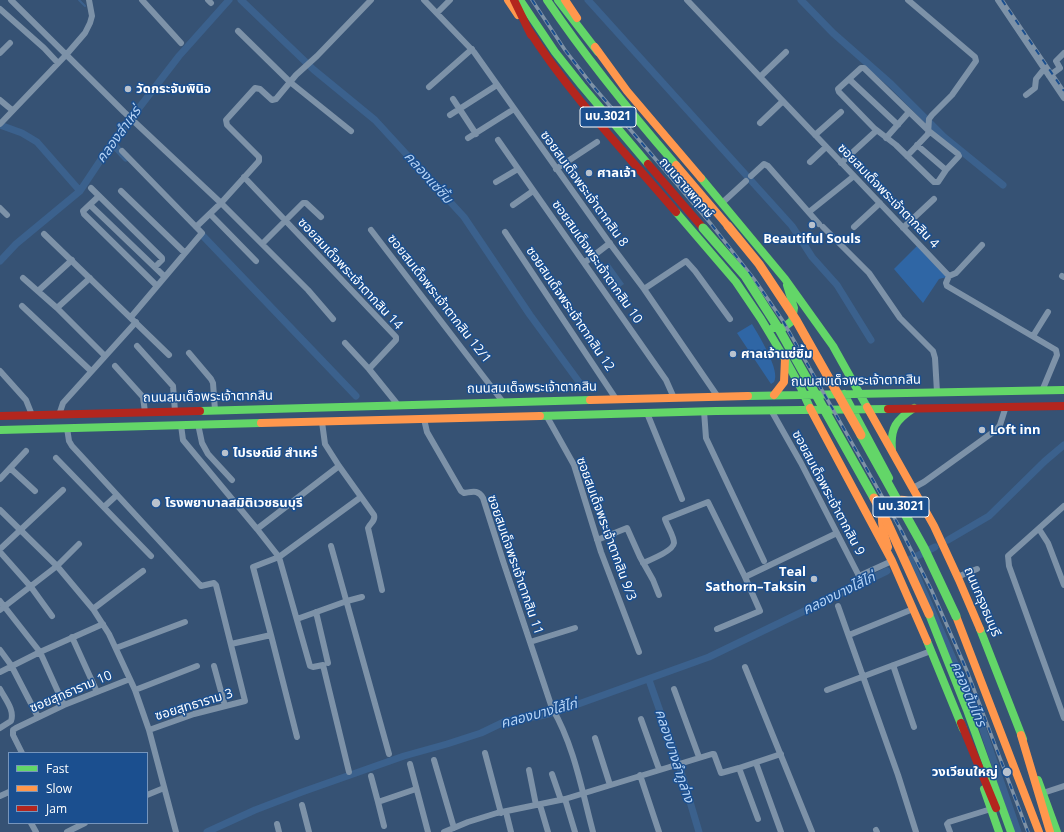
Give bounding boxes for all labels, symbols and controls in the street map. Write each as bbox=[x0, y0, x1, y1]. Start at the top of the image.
place label: วัดกระจับพินิจ bbox=[136, 81, 211, 97]
marker: วัดกระจับพินิจ bbox=[123, 84, 133, 94]
water label: คลองสำเหร่ bbox=[93, 104, 145, 166]
road number: นบ.3021 bbox=[580, 107, 636, 127]
street label: ซอยสมเด็จพระเจ้าตากสิน 8 bbox=[537, 128, 631, 250]
street label: ซอยสมเด็จพระเจ้าตากสิน 4 bbox=[834, 140, 942, 252]
water label: คลองแซ่ซิ้ม bbox=[400, 149, 456, 207]
street label: ถนนราชพฤกษ์ bbox=[655, 154, 717, 222]
place label: ศาลเจ้า bbox=[597, 165, 636, 181]
marker: ศาลเจ้า bbox=[584, 168, 594, 178]
street label: ซอยสมเด็จพระเจ้าตากสิน 10 bbox=[548, 197, 646, 327]
street label: ซอยสมเด็จพระเจ้าตากสิน 14 bbox=[294, 215, 406, 333]
marker: Beautiful Souls bbox=[807, 220, 817, 230]
place label: Beautiful Souls bbox=[763, 231, 861, 247]
street label: ซอยสมเด็จพระเจ้าตากสิน 12/1 bbox=[384, 232, 494, 366]
street label: ซอยสมเด็จพระเจ้าตากสิน 12 bbox=[522, 244, 618, 374]
place label: ศาลเจ้าแซ่ซิ้ม bbox=[741, 346, 812, 362]
marker: ศาลเจ้าแซ่ซิ้ม bbox=[728, 349, 738, 359]
street label: ถนนสมเด็จพระเจ้าตากสิน bbox=[791, 372, 921, 390]
street label: ถนนสมเด็จพระเจ้าตากสิน bbox=[467, 379, 597, 397]
street label: ถนนสมเด็จพระเจ้าตากสิน bbox=[143, 388, 273, 406]
place label: Loft inn bbox=[990, 422, 1041, 438]
marker: Loft inn bbox=[977, 425, 987, 435]
street label: ซอยสมเด็จพระเจ้าตากสิน 9 bbox=[788, 428, 868, 558]
place label: ไปรษณีย์ สำเหร่ bbox=[233, 445, 318, 461]
marker: ไปรษณีย์ สำเหร่ bbox=[220, 448, 230, 458]
street label: ซอยสมเด็จพระเจ้าตากสิน 9/3 bbox=[573, 455, 639, 603]
street label: ซอยสมเด็จพระเจ้าตากสิน 11 bbox=[484, 493, 546, 637]
place label: โรงพยาบาลสมิติเวชธนบุรี bbox=[165, 495, 303, 511]
marker: โรงพยาบาลสมิติเวชธนบุรี bbox=[150, 497, 162, 509]
road number: นบ.3021 bbox=[873, 497, 929, 517]
place label: Teal Sathorn–Taksin bbox=[705, 564, 806, 595]
street label: ถนนกรุงธนบุรี bbox=[960, 565, 1004, 639]
water label: คลองบางไส้ไก่ bbox=[800, 569, 878, 619]
marker: Teal Sathorn–Taksin bbox=[809, 574, 819, 584]
water label: คลองต้นไทร bbox=[947, 659, 989, 729]
street label: ซอยสุทธาราม 10 bbox=[27, 668, 115, 716]
street label: ซอยสุทธาราม 3 bbox=[153, 686, 235, 724]
water label: คลองบางไส้ไก่ bbox=[499, 696, 579, 732]
water label: คลองบางลำภูล่าง bbox=[651, 707, 697, 805]
legend bbox=[8, 752, 148, 824]
text: Fast bbox=[46, 760, 69, 777]
place label: วงเวียนใหญ่ bbox=[932, 764, 998, 780]
marker: วงเวียนใหญ่ bbox=[1001, 766, 1013, 778]
text: Slow bbox=[46, 780, 72, 797]
text: Jam bbox=[46, 800, 67, 817]

